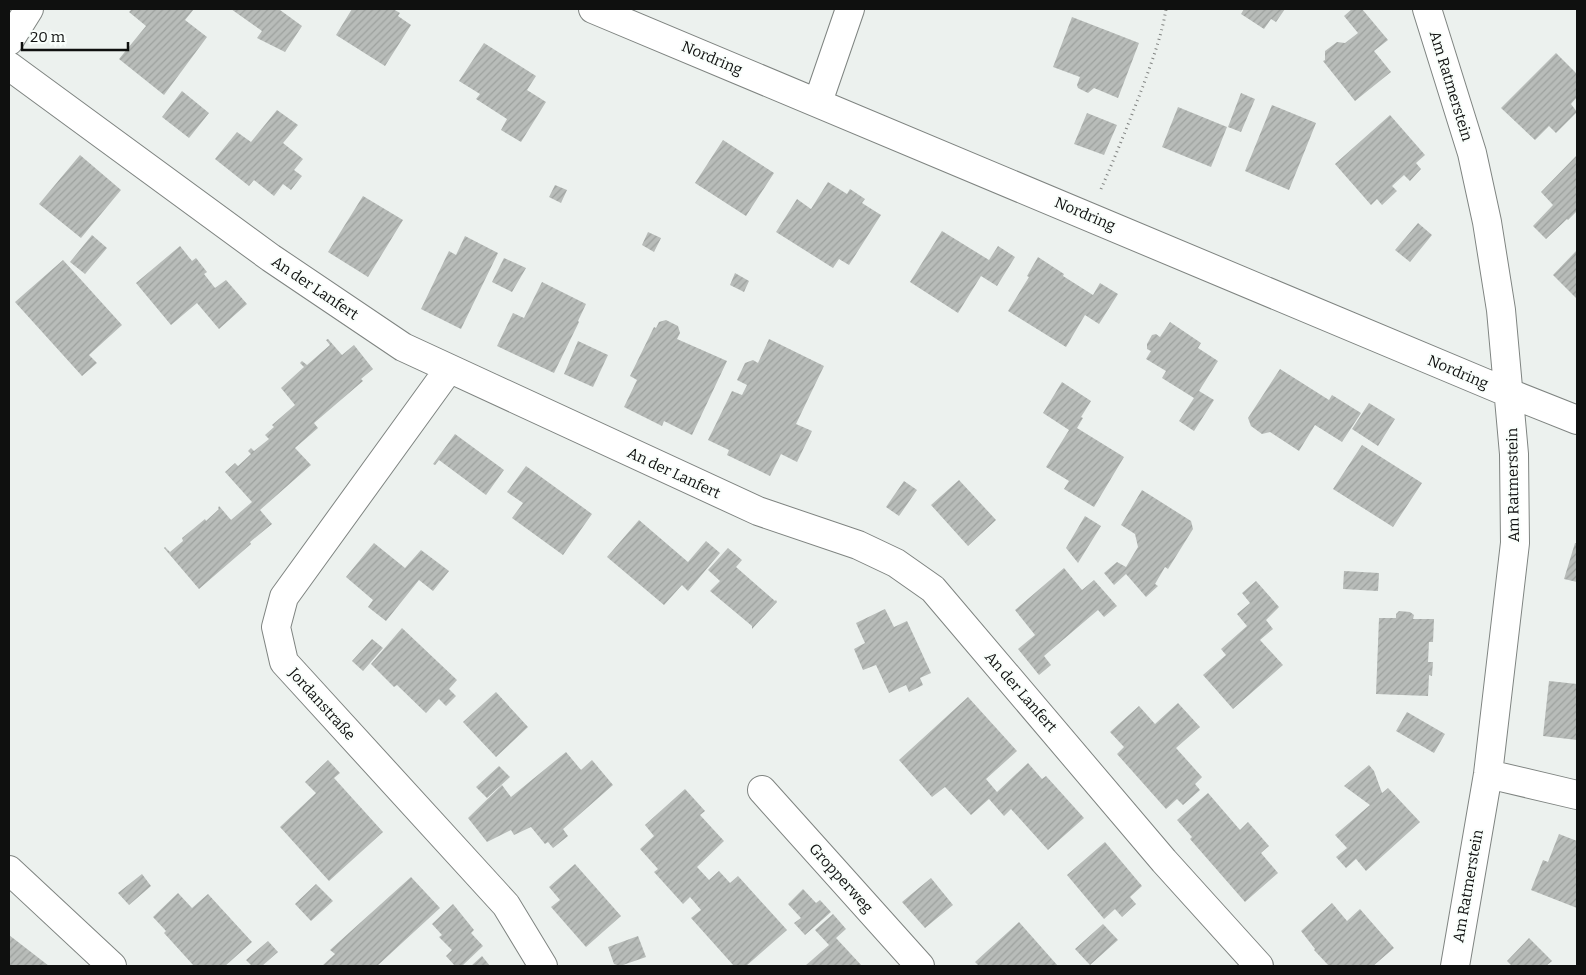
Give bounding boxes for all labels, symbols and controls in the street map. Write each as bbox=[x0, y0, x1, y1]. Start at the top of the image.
scale bar bbox=[22, 20, 129, 52]
text: 20 m bbox=[30, 28, 66, 46]
street label: Am Ratmerstein bbox=[1426, 29, 1476, 144]
street label: Nordring bbox=[679, 37, 745, 79]
street label: Nordring bbox=[1052, 193, 1118, 235]
street label: An der Lanfert bbox=[268, 252, 362, 324]
street label: Nordring bbox=[1425, 351, 1491, 393]
street label: Am Ratmerstein bbox=[1503, 427, 1523, 542]
street label: An der Lanfert bbox=[625, 444, 724, 503]
street label: An der Lanfert bbox=[981, 648, 1061, 736]
street label: Jordanstraße bbox=[284, 663, 359, 744]
street label: Am Ratmerstein bbox=[1449, 828, 1487, 944]
street label: Gropperweg bbox=[805, 840, 877, 916]

